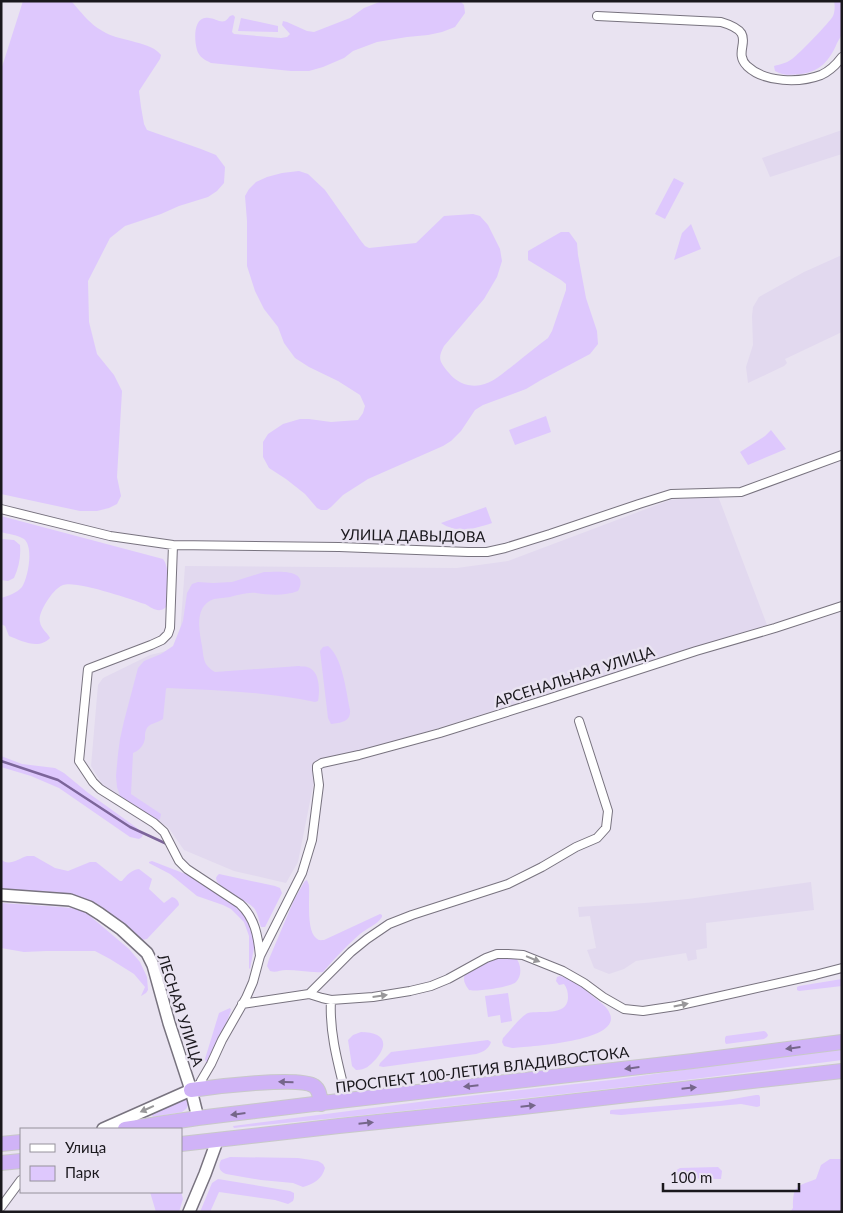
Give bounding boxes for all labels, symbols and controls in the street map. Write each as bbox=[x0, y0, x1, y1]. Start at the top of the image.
street label: УЛИЦА ДАВЫДОВА bbox=[340, 525, 486, 545]
street label: АРСЕНАЛЬНАЯ УЛИЦА bbox=[491, 641, 657, 710]
street label: ЛЕСНАЯ УЛИЦА bbox=[154, 950, 208, 1069]
one-way arrow bbox=[526, 955, 541, 963]
one-way arrow bbox=[372, 992, 388, 1000]
one-way arrow bbox=[674, 1000, 690, 1008]
street label: ПРОСПЕКТ 100-ЛЕТИЯ ВЛАДИВОСТОКА bbox=[334, 1042, 631, 1096]
one-way arrow bbox=[785, 1044, 801, 1052]
one-way arrow bbox=[624, 1064, 640, 1072]
one-way arrow bbox=[277, 1078, 293, 1086]
one-way arrow bbox=[462, 1082, 478, 1090]
one-way arrow bbox=[681, 1084, 697, 1092]
one-way arrow bbox=[520, 1102, 536, 1110]
one-way arrow bbox=[140, 1106, 154, 1114]
one-way arrow bbox=[229, 1110, 245, 1118]
one-way arrow bbox=[358, 1119, 374, 1127]
legend bbox=[20, 1128, 182, 1193]
text: Улица bbox=[65, 1138, 106, 1156]
scale bar bbox=[663, 1160, 799, 1192]
text: Парк bbox=[65, 1163, 100, 1181]
text: 100 m bbox=[670, 1168, 712, 1186]

